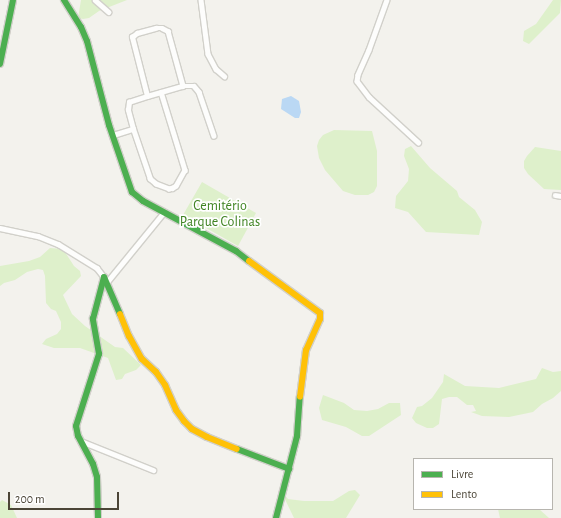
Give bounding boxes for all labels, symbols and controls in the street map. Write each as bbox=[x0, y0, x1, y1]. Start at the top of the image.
park label: Cemitério Parque Colinas bbox=[180, 198, 260, 230]
legend bbox=[413, 458, 553, 510]
text: Livre bbox=[451, 468, 473, 480]
scale bar bbox=[10, 484, 121, 510]
text: Lento bbox=[451, 488, 477, 500]
text: 200 m bbox=[15, 493, 45, 505]

